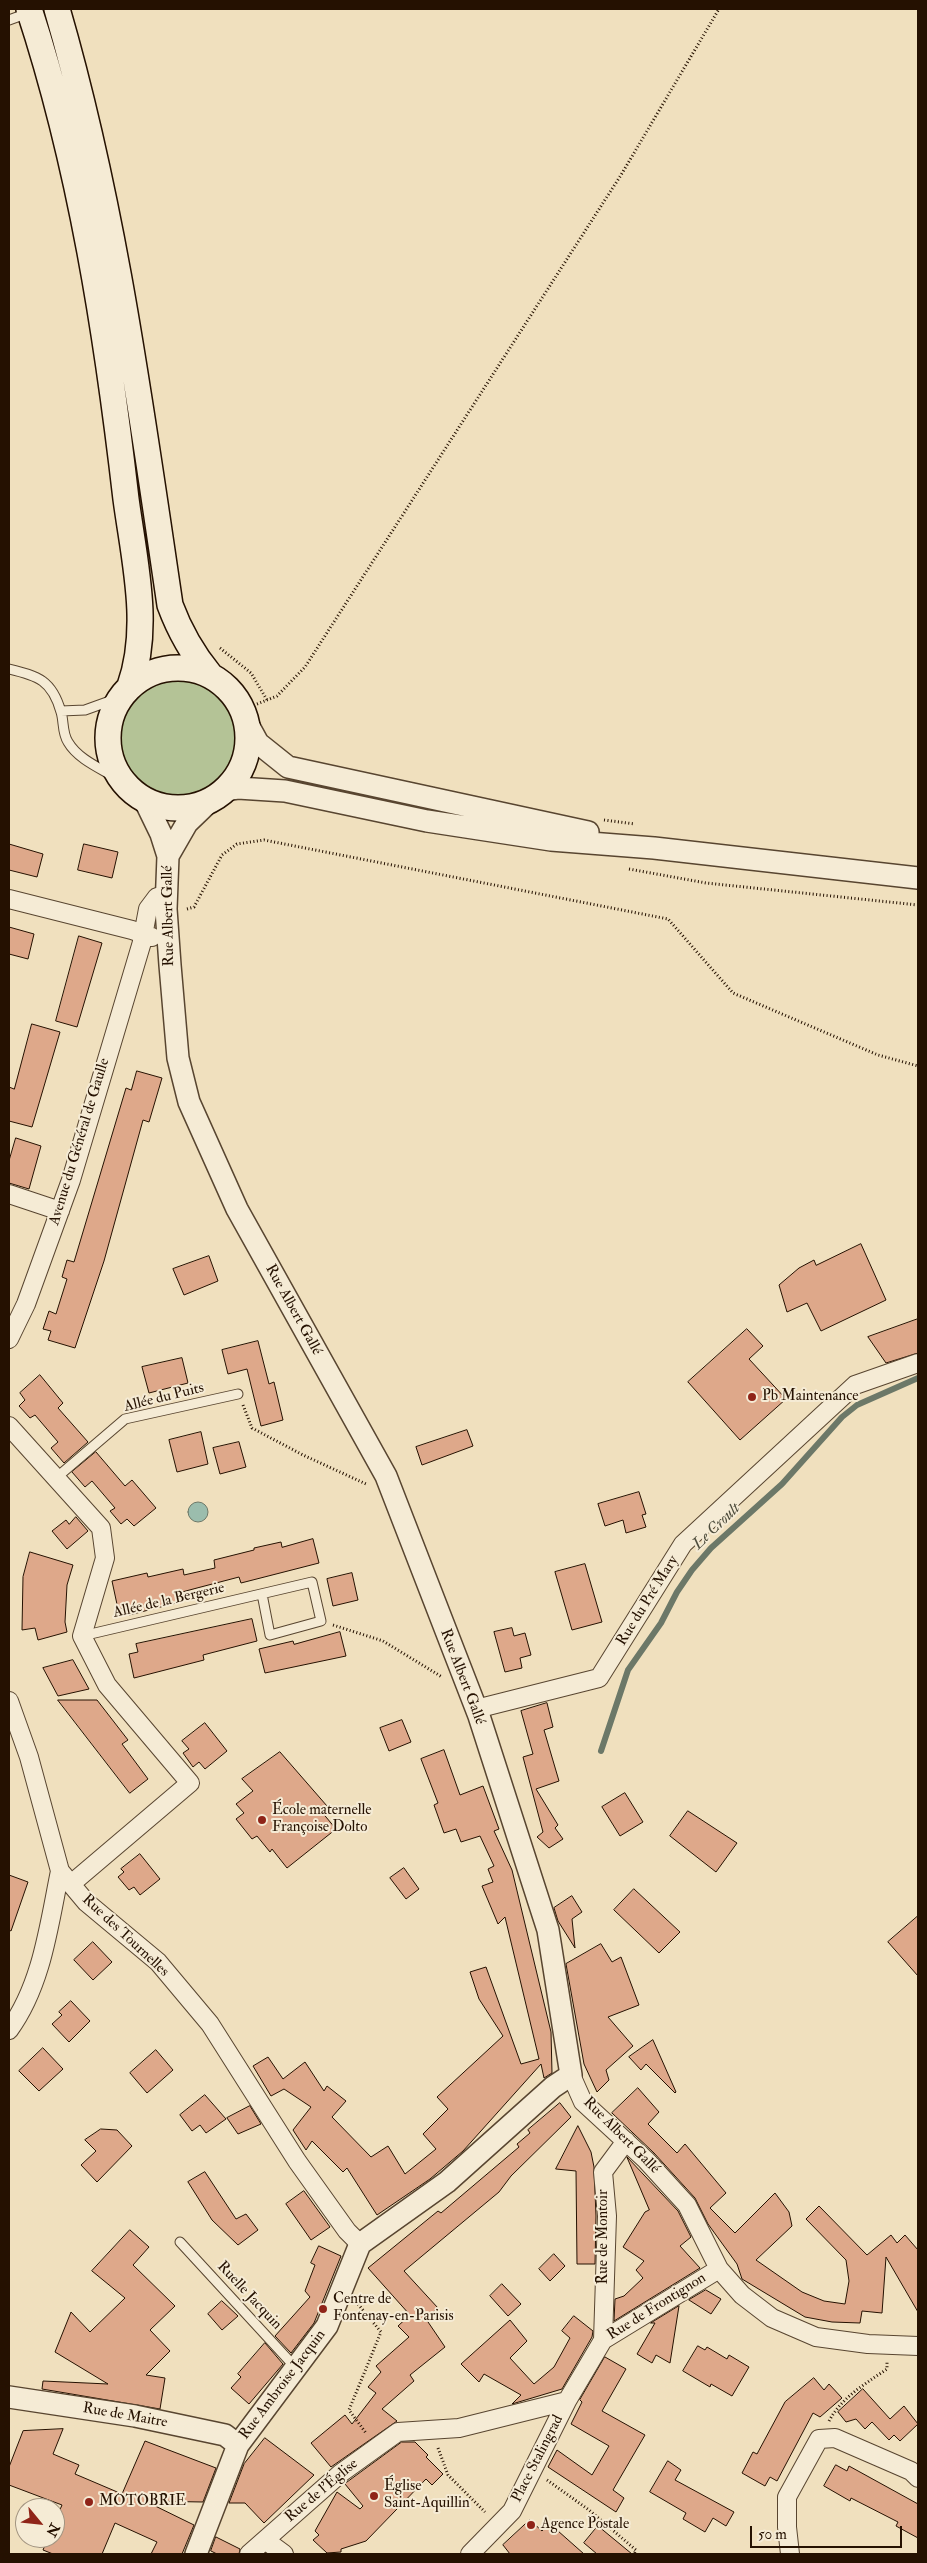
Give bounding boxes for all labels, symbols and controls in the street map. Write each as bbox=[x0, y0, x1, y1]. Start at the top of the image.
street label: Rue Albert Gallé bbox=[159, 865, 179, 967]
street label: Avenue du Général de Gaulle bbox=[46, 1056, 114, 1228]
street label: Rue Albert Gallé bbox=[261, 1261, 325, 1359]
street label: Allée du Puits bbox=[122, 1379, 206, 1417]
place label: Pb Maintenance bbox=[762, 1388, 859, 1406]
marker: Pb Maintenance bbox=[746, 1391, 758, 1403]
water label: Le Croult bbox=[689, 1500, 745, 1554]
street label: Rue du Pré Mary bbox=[613, 1553, 683, 1649]
street label: Allée de la Bergerie bbox=[111, 1579, 227, 1623]
street label: Rue Albert Gallé bbox=[436, 1627, 488, 1727]
place label: École maternelle Françoise Dolto bbox=[272, 1802, 372, 1837]
marker: École maternelle Françoise Dolto bbox=[256, 1814, 268, 1826]
street label: Rue des Tournelles bbox=[78, 1891, 172, 1981]
street label: Rue Albert Gallé bbox=[579, 2094, 663, 2178]
street label: Rue de Montoir bbox=[595, 2189, 613, 2285]
street label: Ruelle Jacquin bbox=[213, 2258, 285, 2334]
street label: Rue de Frontignon bbox=[604, 2269, 710, 2345]
place label: Centre de Fontenay-en-Parisis bbox=[333, 2291, 454, 2326]
marker: Centre de Fontenay-en-Parisis bbox=[317, 2303, 329, 2315]
street label: Rue Ambroise Jacquin bbox=[236, 2327, 330, 2443]
street label: Rue de Maitre bbox=[81, 2400, 169, 2432]
street label: Place Stalingrad bbox=[508, 2412, 568, 2506]
street label: Rue de l'Église bbox=[282, 2455, 362, 2527]
place label: Église Saint-Aquillin bbox=[384, 2478, 470, 2513]
marker: Église Saint-Aquillin bbox=[368, 2490, 380, 2502]
place label: MOTOBRIE bbox=[99, 2493, 186, 2511]
marker: MOTOBRIE bbox=[83, 2496, 95, 2508]
north arrow bbox=[15, 2498, 65, 2548]
place label: Agence Postale bbox=[541, 2516, 629, 2534]
scale bar bbox=[752, 2516, 904, 2548]
marker: Agence Postale bbox=[525, 2519, 537, 2531]
text: N bbox=[42, 2520, 63, 2539]
text: 50 m bbox=[758, 2525, 787, 2544]

